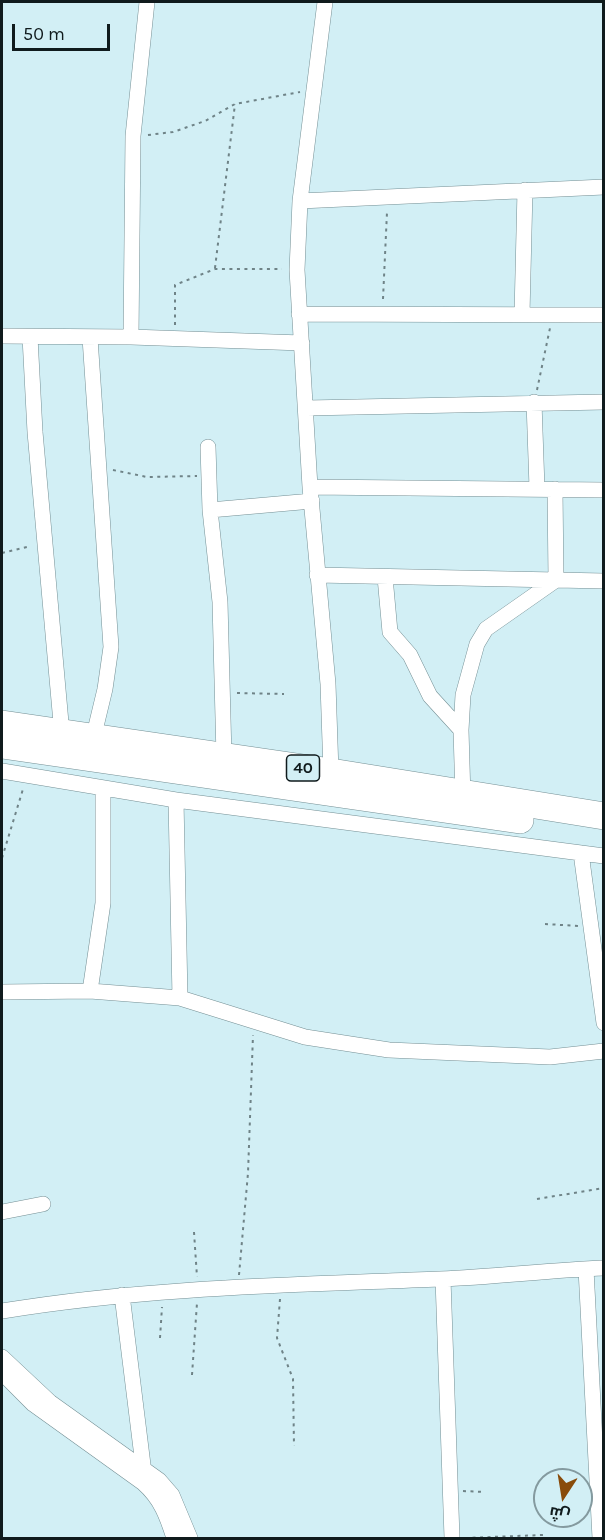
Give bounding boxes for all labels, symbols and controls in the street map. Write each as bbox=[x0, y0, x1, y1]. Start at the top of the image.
scale bar bbox=[15, 12, 112, 50]
text: 50 m bbox=[23, 23, 65, 45]
road number: 40 bbox=[286, 755, 320, 781]
north arrow bbox=[533, 1468, 593, 1528]
text: ش bbox=[548, 1503, 572, 1526]

